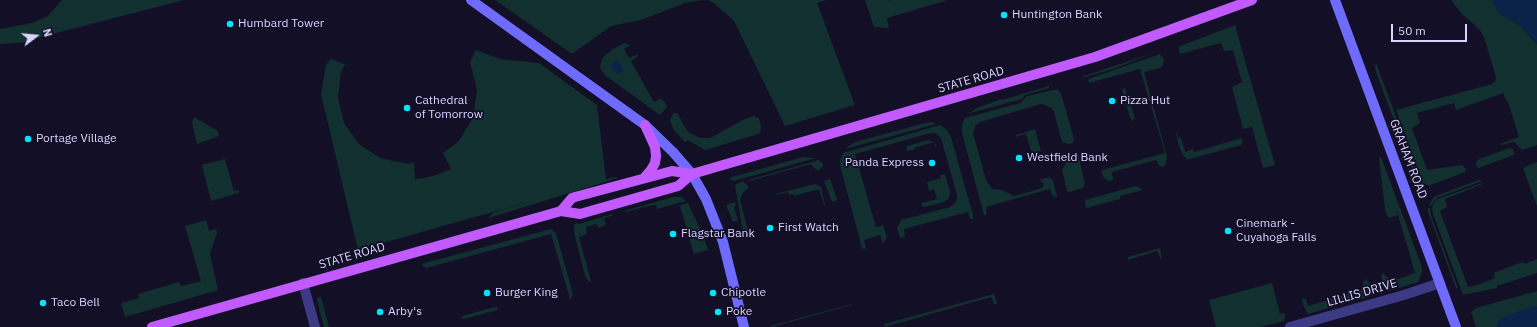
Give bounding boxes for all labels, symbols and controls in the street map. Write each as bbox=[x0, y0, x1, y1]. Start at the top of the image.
place label: Huntington Bank bbox=[1012, 8, 1102, 22]
marker: Huntington Bank bbox=[999, 10, 1009, 20]
north arrow bbox=[16, 16, 56, 56]
scale bar bbox=[1393, 16, 1469, 42]
place label: Humbard Tower bbox=[238, 17, 324, 31]
marker: Humbard Tower bbox=[225, 19, 235, 29]
text: 50 m bbox=[1398, 23, 1426, 38]
text: N bbox=[40, 27, 55, 38]
street label: STATE ROAD bbox=[936, 64, 1006, 96]
place label: Cathedral of Tomorrow bbox=[415, 94, 483, 122]
place label: Pizza Hut bbox=[1120, 94, 1170, 108]
marker: Pizza Hut bbox=[1107, 96, 1117, 106]
marker: Cathedral of Tomorrow bbox=[402, 103, 412, 113]
street label: GRAHAM ROAD bbox=[1386, 117, 1430, 201]
place label: Portage Village bbox=[36, 132, 117, 146]
marker: Portage Village bbox=[23, 134, 33, 144]
place label: Westfield Bank bbox=[1027, 151, 1108, 165]
marker: Westfield Bank bbox=[1014, 153, 1024, 163]
place label: Panda Express bbox=[845, 156, 924, 170]
marker: Panda Express bbox=[927, 158, 937, 168]
place label: Cinemark - Cuyahoga Falls bbox=[1236, 217, 1317, 245]
place label: First Watch bbox=[778, 221, 839, 235]
marker: First Watch bbox=[765, 223, 775, 233]
marker: Cinemark - Cuyahoga Falls bbox=[1223, 226, 1233, 236]
place label: Flagstar Bank bbox=[681, 227, 755, 241]
marker: Flagstar Bank bbox=[668, 229, 678, 239]
street label: STATE ROAD bbox=[317, 240, 387, 272]
street label: LILLIS DRIVE bbox=[1325, 276, 1399, 310]
place label: Burger King bbox=[495, 286, 558, 300]
place label: Chipotle bbox=[721, 286, 766, 300]
marker: Burger King bbox=[482, 288, 492, 298]
marker: Chipotle bbox=[708, 288, 718, 298]
place label: Taco Bell bbox=[51, 296, 100, 310]
marker: Taco Bell bbox=[38, 298, 48, 308]
place label: Arby's bbox=[388, 305, 422, 319]
place label: Poke bbox=[726, 305, 752, 319]
marker: Arby's bbox=[375, 307, 385, 317]
marker: Poke bbox=[713, 307, 723, 317]

